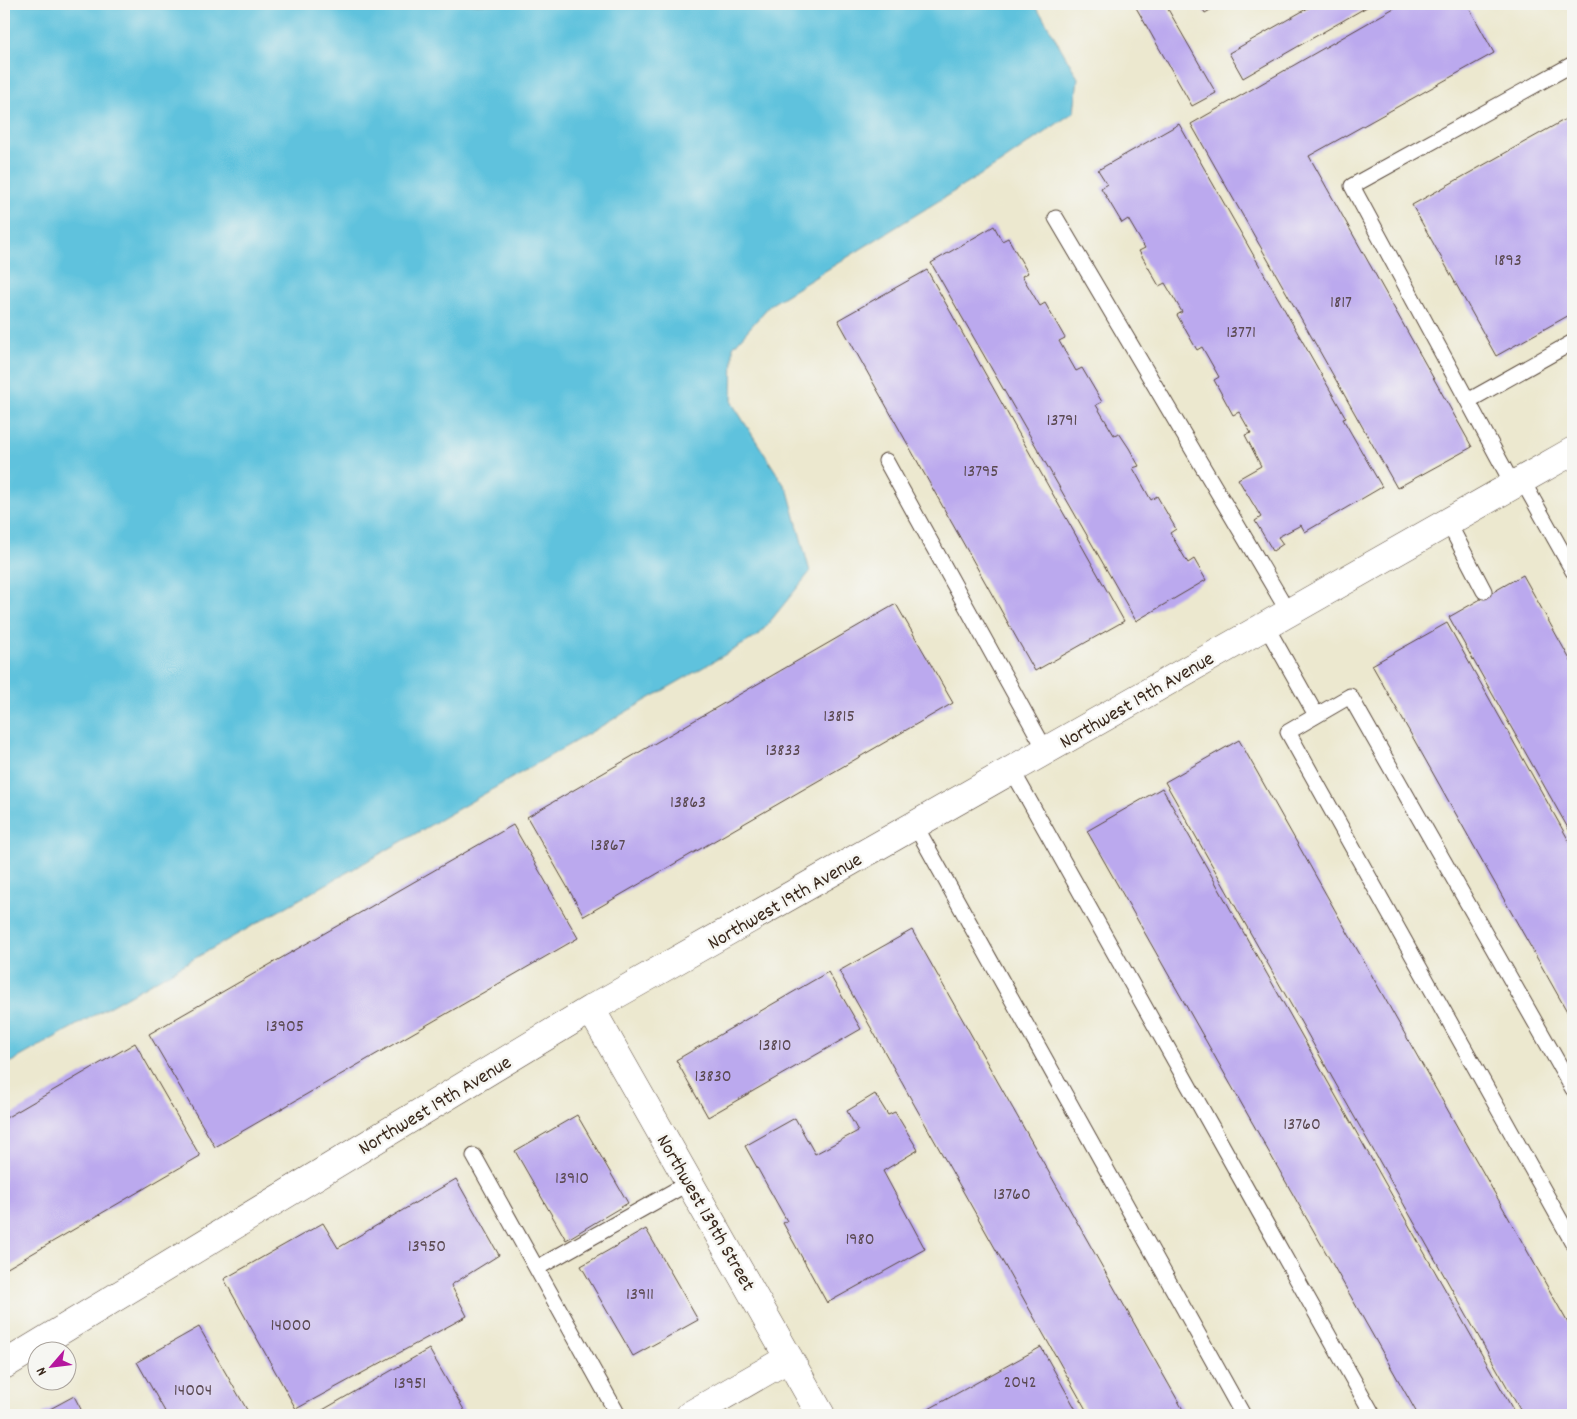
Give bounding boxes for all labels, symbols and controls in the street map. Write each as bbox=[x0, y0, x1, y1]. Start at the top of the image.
house number: 1893 bbox=[1494, 249, 1522, 274]
house number: 1817 bbox=[1330, 291, 1352, 316]
house number: 13771 bbox=[1226, 321, 1256, 346]
house number: 13791 bbox=[1046, 409, 1078, 434]
house number: 13795 bbox=[963, 460, 999, 485]
street label: Northwest 19th Avenue bbox=[1055, 646, 1220, 757]
house number: 13815 bbox=[823, 705, 855, 730]
house number: 13833 bbox=[765, 739, 801, 764]
house number: 13863 bbox=[670, 791, 706, 816]
house number: 13867 bbox=[591, 834, 626, 859]
street label: Northwest 19th Avenue bbox=[703, 847, 868, 958]
house number: 13905 bbox=[266, 1015, 304, 1040]
house number: 13810 bbox=[759, 1034, 791, 1059]
street label: Northwest 19th Avenue bbox=[354, 1050, 518, 1163]
house number: 13830 bbox=[695, 1065, 731, 1090]
house number: 13760 bbox=[1283, 1113, 1321, 1138]
street label: Northwest 139th Street bbox=[648, 1130, 761, 1297]
house number: 13910 bbox=[555, 1167, 589, 1192]
house number: 13760 bbox=[993, 1183, 1031, 1208]
house number: 1980 bbox=[845, 1228, 875, 1253]
house number: 13950 bbox=[408, 1235, 446, 1260]
house number: 13911 bbox=[626, 1283, 654, 1308]
house number: 14000 bbox=[271, 1314, 311, 1339]
north arrow bbox=[28, 1342, 78, 1392]
text: N bbox=[32, 1363, 53, 1379]
house number: 2042 bbox=[1003, 1371, 1037, 1396]
house number: 13951 bbox=[394, 1372, 426, 1397]
house number: 14004 bbox=[174, 1379, 212, 1404]

